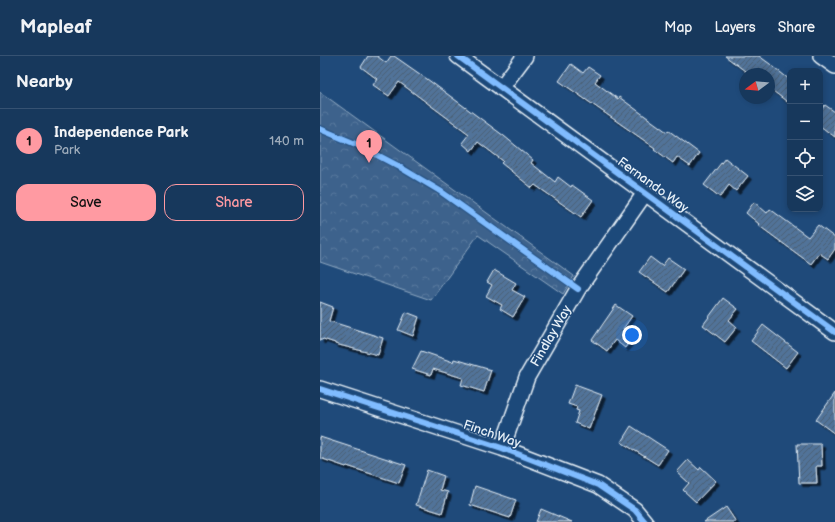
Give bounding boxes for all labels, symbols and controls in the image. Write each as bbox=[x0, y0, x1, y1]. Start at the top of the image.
text: Mapleaf bbox=[20, 16, 92, 39]
text: Map bbox=[664, 19, 692, 36]
text: Layers bbox=[714, 19, 756, 36]
text: Share bbox=[778, 19, 815, 36]
north arrow bbox=[739, 68, 775, 104]
map controls bbox=[787, 68, 823, 212]
button: + bbox=[787, 68, 823, 104]
text: Nearby bbox=[16, 72, 73, 92]
button: − bbox=[787, 104, 823, 140]
text: Independence Park bbox=[54, 123, 188, 142]
pin: 1 bbox=[356, 130, 382, 163]
text: 1 bbox=[26, 133, 32, 149]
text: 140 m bbox=[269, 133, 304, 149]
button: locate bbox=[787, 140, 823, 176]
text: Park bbox=[54, 142, 80, 158]
street label: Fernando Way bbox=[614, 154, 692, 216]
button: layers bbox=[787, 176, 823, 212]
button: Save bbox=[16, 184, 156, 221]
button: Share bbox=[164, 184, 304, 221]
street label: Findlay Way bbox=[527, 302, 575, 369]
your location bbox=[622, 325, 642, 345]
street label: Finch Way bbox=[461, 417, 523, 451]

